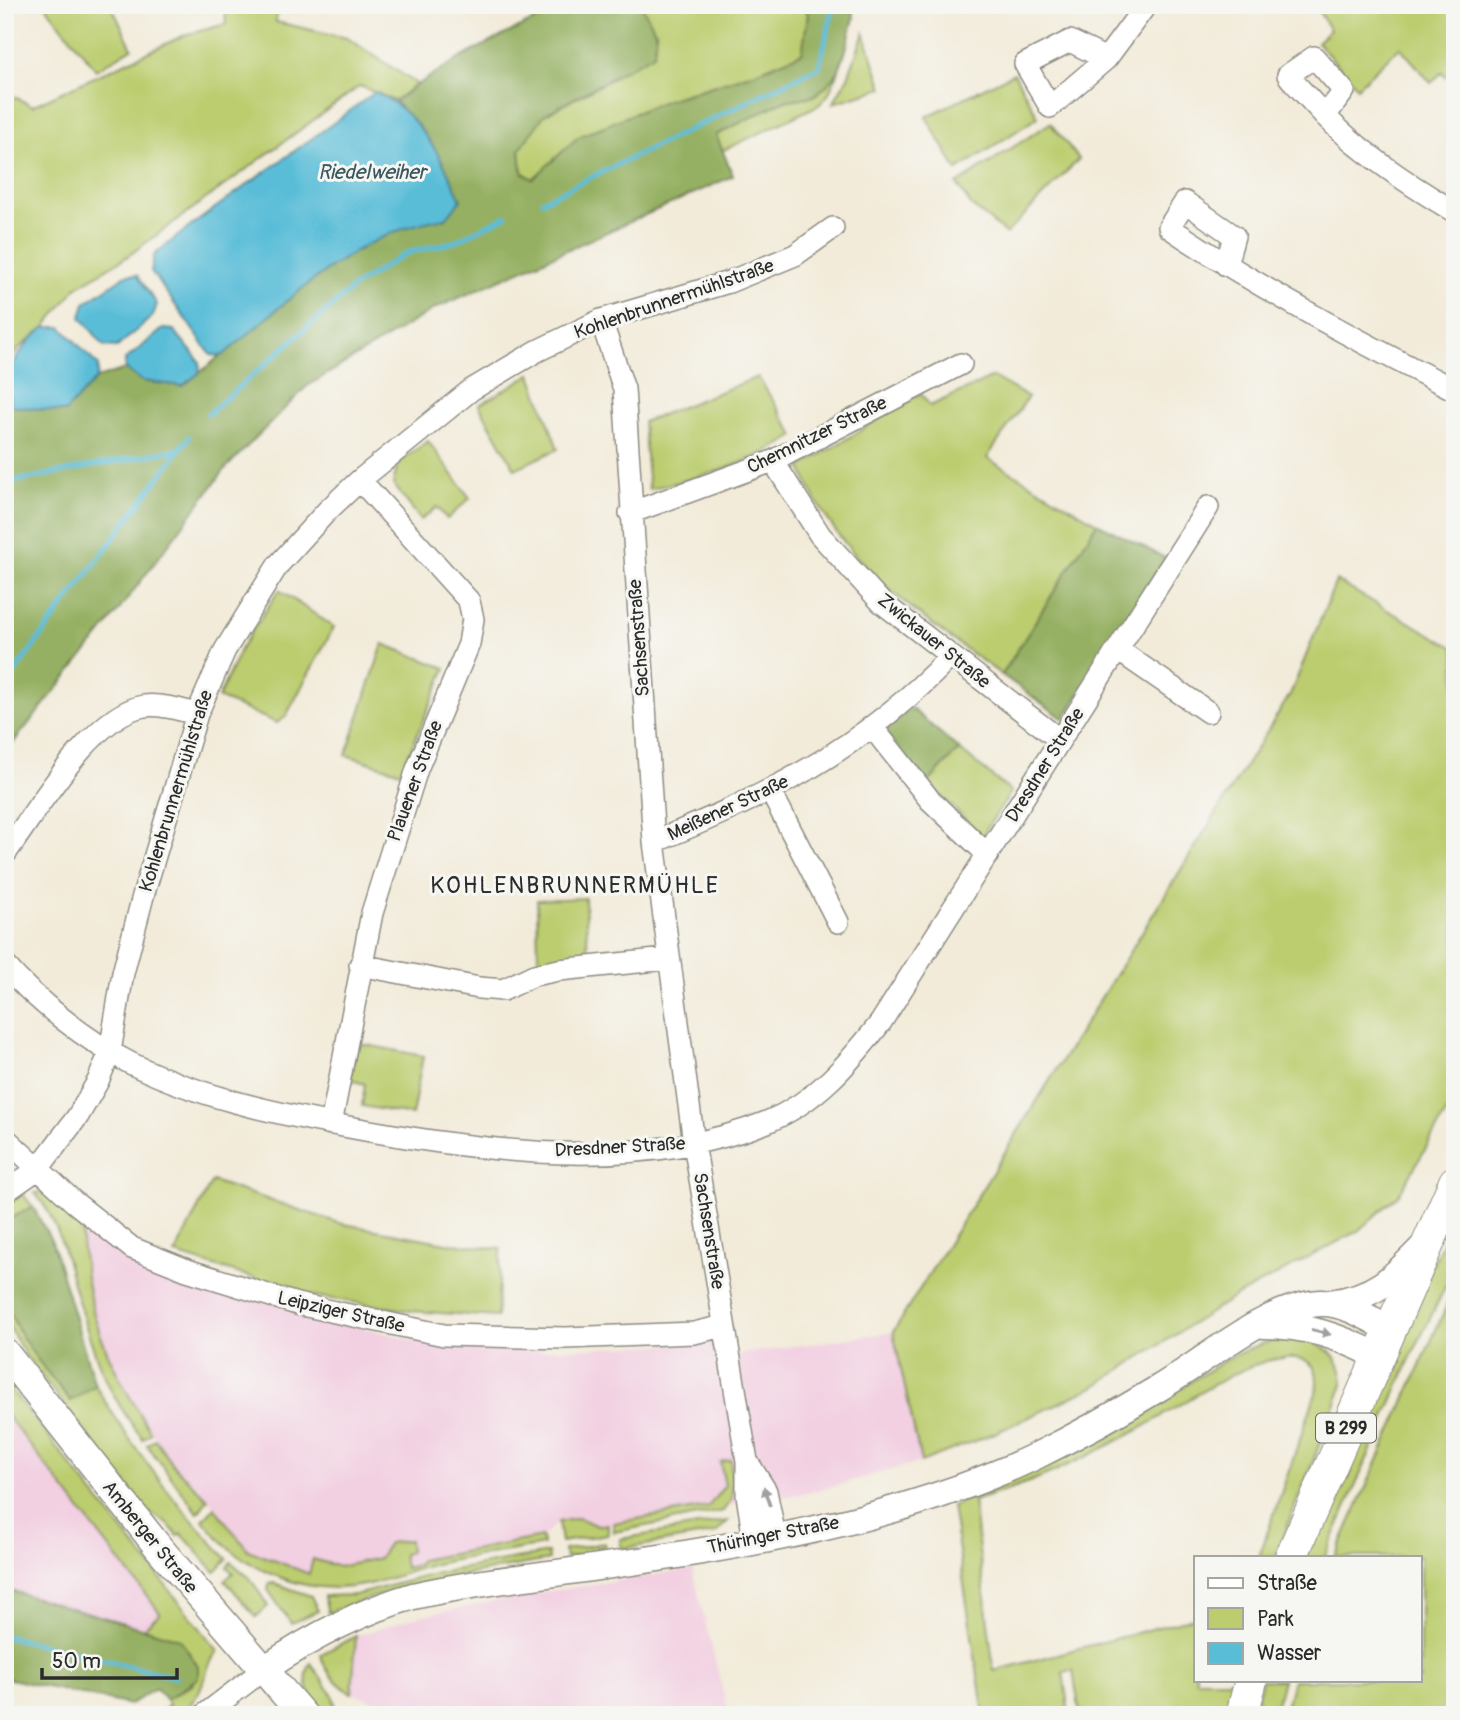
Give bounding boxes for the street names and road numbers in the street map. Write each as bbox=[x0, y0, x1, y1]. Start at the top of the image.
street label: Kohlenbrunnermühlstraße bbox=[571, 253, 778, 345]
street label: Chemnitzer Straße bbox=[743, 390, 891, 479]
street label: Sachsenstraße bbox=[623, 578, 655, 698]
street label: Zwickauer Straße bbox=[873, 588, 996, 694]
street label: Kohlenbrunnermühlstraße bbox=[134, 687, 218, 895]
street label: Dresdner Straße bbox=[1000, 703, 1090, 827]
street label: Plauener Straße bbox=[382, 717, 448, 845]
street label: Meißener Straße bbox=[664, 769, 793, 847]
street label: Dresdner Straße bbox=[554, 1132, 686, 1162]
street label: Sachsenstraße bbox=[688, 1171, 730, 1292]
street label: Leipziger Straße bbox=[275, 1286, 407, 1338]
road number: B 299 bbox=[1316, 1414, 1376, 1442]
street label: Amberger Straße bbox=[97, 1476, 203, 1599]
street label: Thüringer Straße bbox=[705, 1510, 842, 1560]

